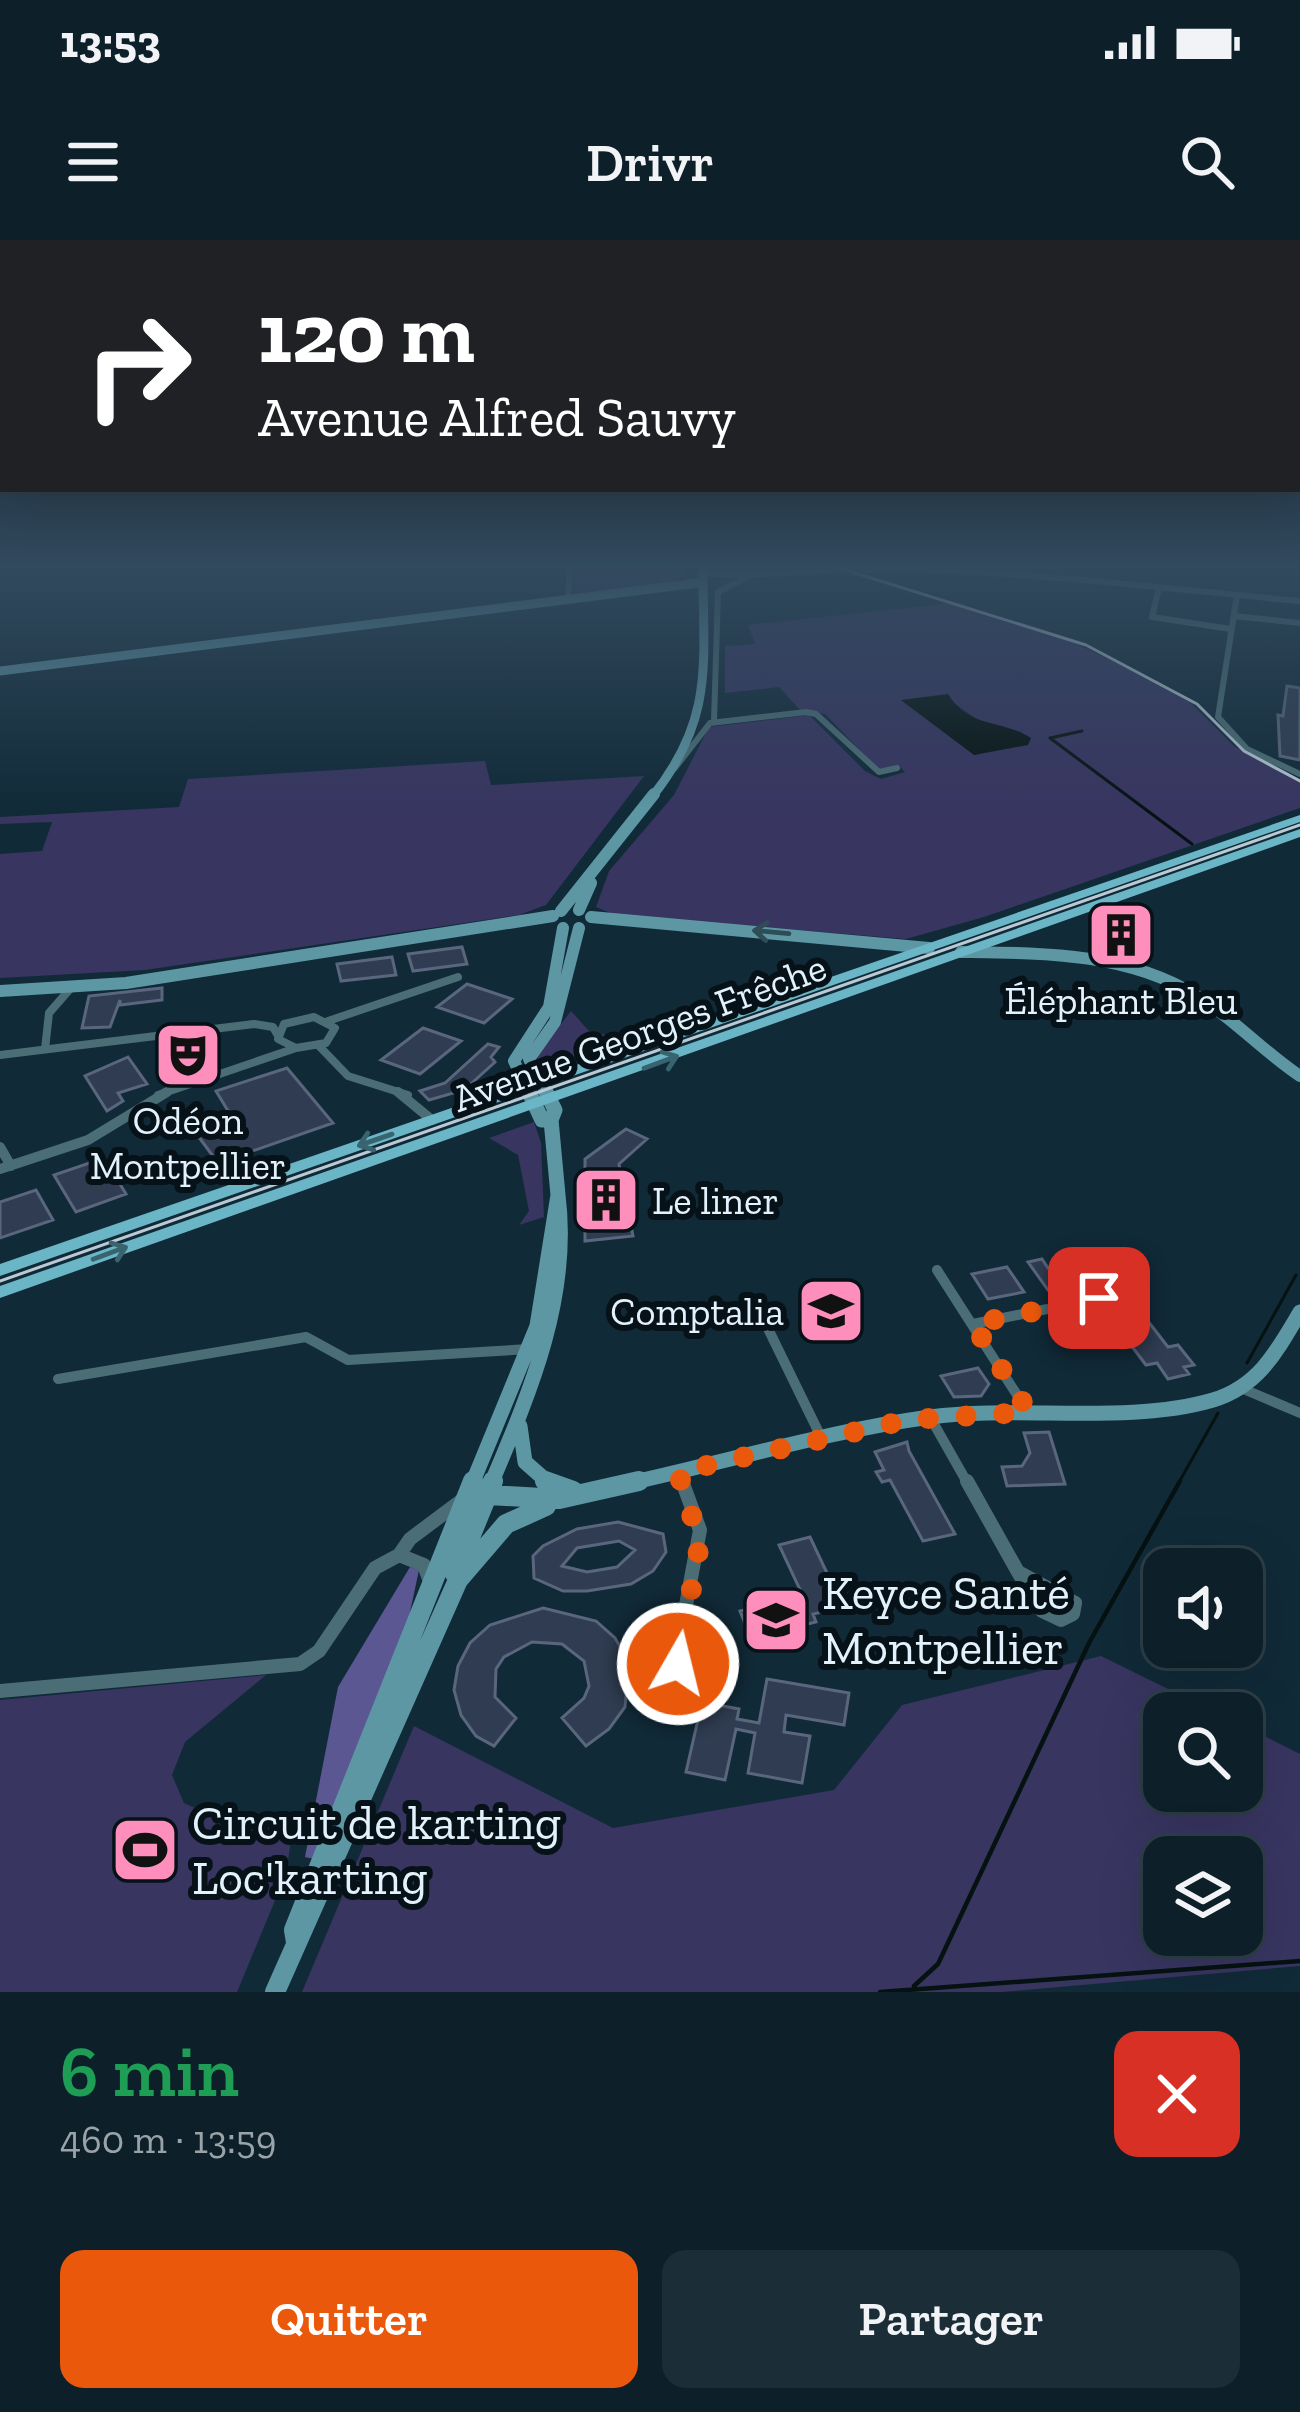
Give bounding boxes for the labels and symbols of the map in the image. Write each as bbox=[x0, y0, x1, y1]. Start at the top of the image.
building icon: Éléphant Bleu bbox=[1086, 900, 1156, 970]
one-way arrow bbox=[752, 920, 791, 943]
street label: Avenue Georges Frêche bbox=[446, 943, 833, 1122]
place label: Éléphant Bleu bbox=[1004, 977, 1238, 1024]
theatre icon: Odéon Montpellier bbox=[153, 1020, 223, 1090]
one-way arrow bbox=[642, 1050, 679, 1071]
place label: Odéon Montpellier bbox=[90, 1097, 286, 1189]
one-way arrow bbox=[357, 1131, 394, 1152]
building icon: Le liner bbox=[571, 1165, 641, 1235]
place label: Le liner bbox=[652, 1177, 779, 1224]
one-way arrow bbox=[91, 1241, 128, 1262]
pin bbox=[1048, 1247, 1150, 1349]
school or university icon: Comptalia bbox=[796, 1276, 866, 1346]
place label: Comptalia bbox=[610, 1288, 784, 1335]
place label: Keyce Santé Montpellier bbox=[822, 1564, 1070, 1676]
school or university icon: Keyce Santé Montpellier bbox=[741, 1585, 811, 1655]
position arrow bbox=[615, 1601, 741, 1727]
place label: Circuit de karting Loc'karting bbox=[192, 1794, 561, 1906]
sports icon: Circuit de karting Loc'karting bbox=[110, 1815, 180, 1885]

